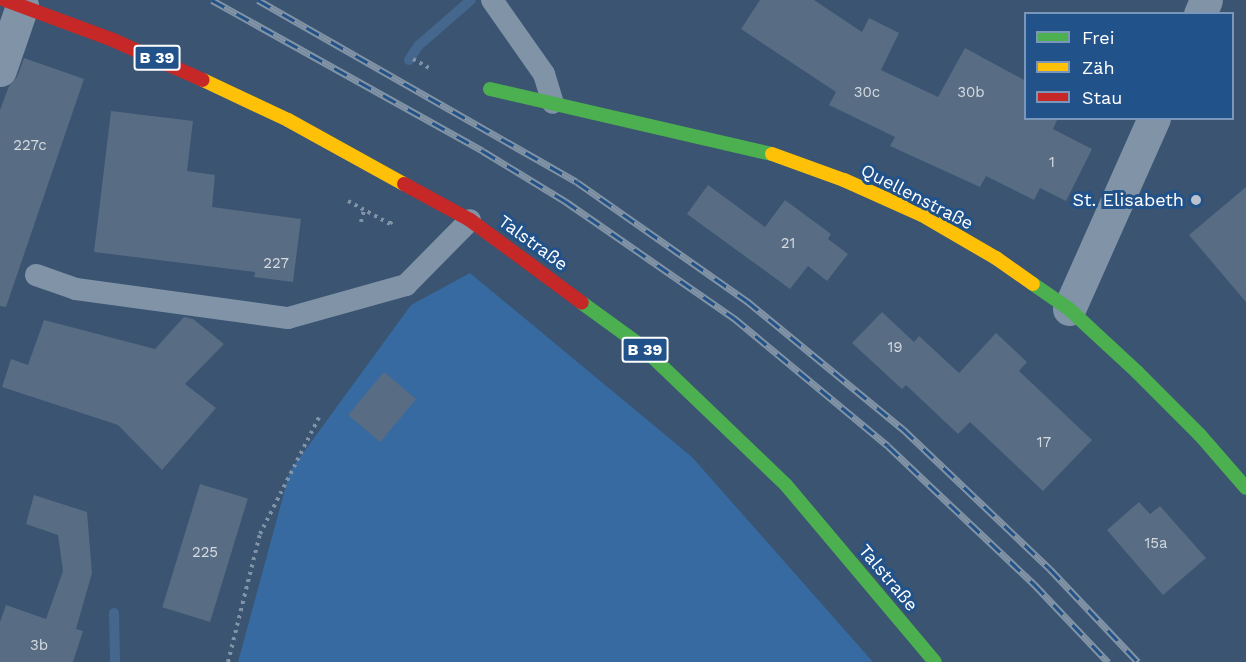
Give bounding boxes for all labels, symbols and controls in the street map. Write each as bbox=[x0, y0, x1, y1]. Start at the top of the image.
legend bbox=[1024, 12, 1234, 120]
text: Frei bbox=[1082, 27, 1114, 48]
road number: B 39 bbox=[133, 45, 181, 71]
text: Zäh bbox=[1082, 57, 1115, 78]
house number: 30c bbox=[854, 84, 880, 102]
house number: 30b bbox=[957, 84, 985, 102]
text: Stau bbox=[1082, 87, 1122, 108]
house number: 227c bbox=[13, 137, 47, 155]
house number: 1 bbox=[1049, 154, 1055, 172]
street label: Quellenstraße bbox=[857, 159, 977, 235]
place label: St. Elisabeth bbox=[1072, 189, 1184, 211]
marker: St. Elisabeth bbox=[1189, 193, 1203, 207]
street label: Talstraße bbox=[494, 211, 572, 275]
house number: 21 bbox=[781, 235, 795, 253]
house number: 227 bbox=[263, 255, 289, 273]
road number: B 39 bbox=[621, 337, 669, 363]
house number: 19 bbox=[887, 339, 903, 357]
house number: 17 bbox=[1037, 434, 1051, 452]
house number: 15a bbox=[1144, 535, 1168, 553]
street label: Talstraße bbox=[854, 540, 922, 616]
house number: 225 bbox=[192, 544, 218, 562]
house number: 3b bbox=[30, 637, 48, 655]

